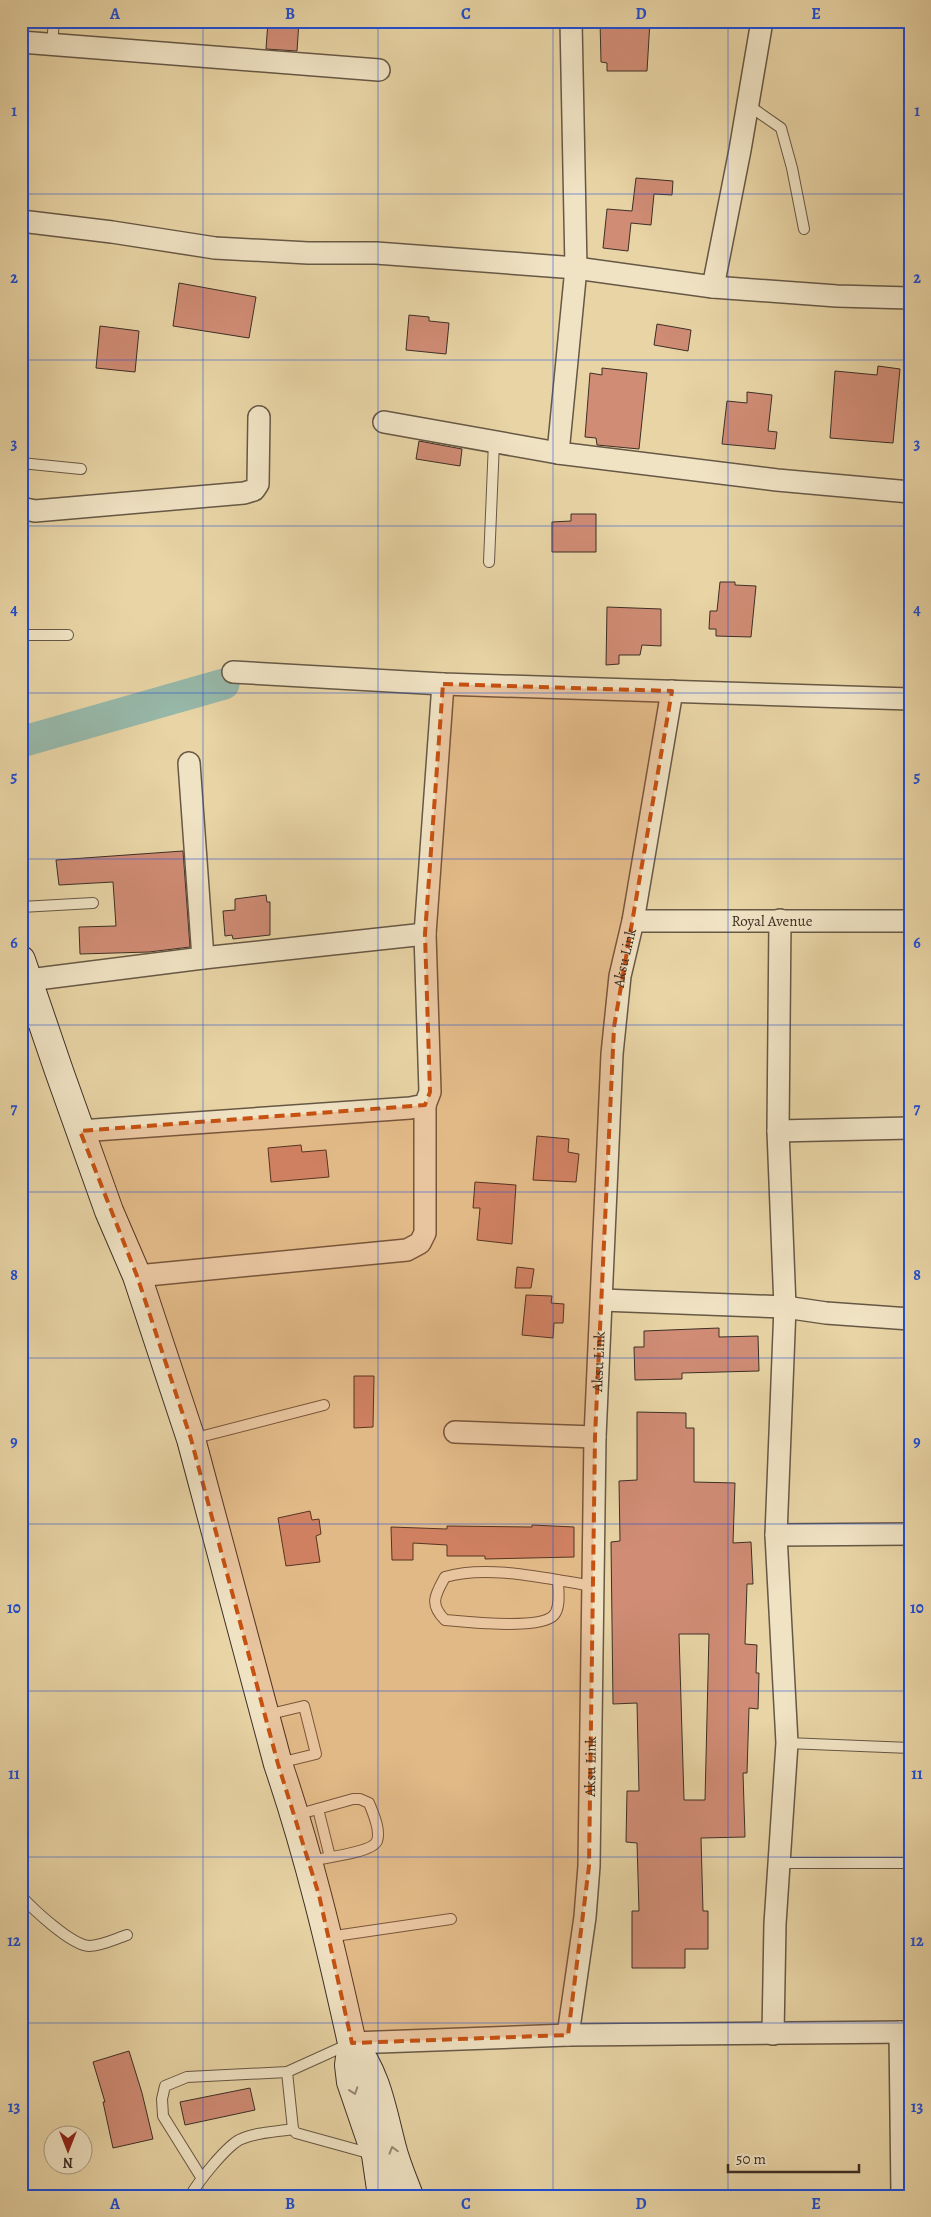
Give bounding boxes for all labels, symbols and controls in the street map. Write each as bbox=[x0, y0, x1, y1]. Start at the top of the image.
text: A bbox=[109, 3, 121, 25]
text: B bbox=[285, 3, 295, 25]
text: C bbox=[461, 3, 471, 25]
text: D bbox=[635, 3, 647, 25]
text: E bbox=[811, 3, 821, 25]
text: 1 bbox=[11, 100, 17, 122]
text: 1 bbox=[914, 100, 920, 122]
text: 2 bbox=[10, 267, 18, 289]
text: 2 bbox=[913, 267, 921, 289]
text: 3 bbox=[11, 433, 18, 455]
text: 3 bbox=[914, 433, 921, 455]
text: 4 bbox=[10, 599, 18, 621]
text: 4 bbox=[913, 599, 921, 621]
text: 5 bbox=[11, 766, 18, 788]
text: 5 bbox=[914, 766, 921, 788]
street label: Royal Avenue bbox=[732, 911, 813, 931]
street label: Aksu Link bbox=[609, 925, 641, 989]
text: 6 bbox=[10, 932, 18, 954]
text: 6 bbox=[913, 932, 921, 954]
text: 7 bbox=[11, 1098, 18, 1120]
text: 7 bbox=[914, 1098, 921, 1120]
text: 8 bbox=[10, 1264, 18, 1286]
text: 8 bbox=[913, 1264, 921, 1286]
street label: Aksu Link bbox=[587, 1330, 610, 1393]
text: 9 bbox=[10, 1431, 18, 1453]
text: 9 bbox=[913, 1431, 921, 1453]
text: 10 bbox=[7, 1597, 21, 1619]
text: 10 bbox=[910, 1597, 924, 1619]
street label: Aksu Link bbox=[580, 1735, 601, 1798]
text: 11 bbox=[8, 1763, 20, 1785]
text: 11 bbox=[911, 1763, 923, 1785]
text: 12 bbox=[7, 1930, 21, 1952]
text: 12 bbox=[910, 1930, 924, 1952]
one-way arrow bbox=[348, 2086, 358, 2094]
text: 13 bbox=[8, 2096, 20, 2118]
text: 13 bbox=[911, 2096, 923, 2118]
north arrow bbox=[42, 2124, 92, 2174]
scale bar bbox=[728, 2142, 860, 2174]
one-way arrow bbox=[389, 2146, 399, 2154]
text: 50 m bbox=[736, 2149, 766, 2169]
text: N bbox=[63, 2153, 73, 2172]
text: A bbox=[109, 2193, 121, 2215]
text: B bbox=[285, 2193, 295, 2215]
text: C bbox=[461, 2193, 471, 2215]
text: D bbox=[635, 2193, 647, 2215]
text: E bbox=[811, 2193, 821, 2215]

